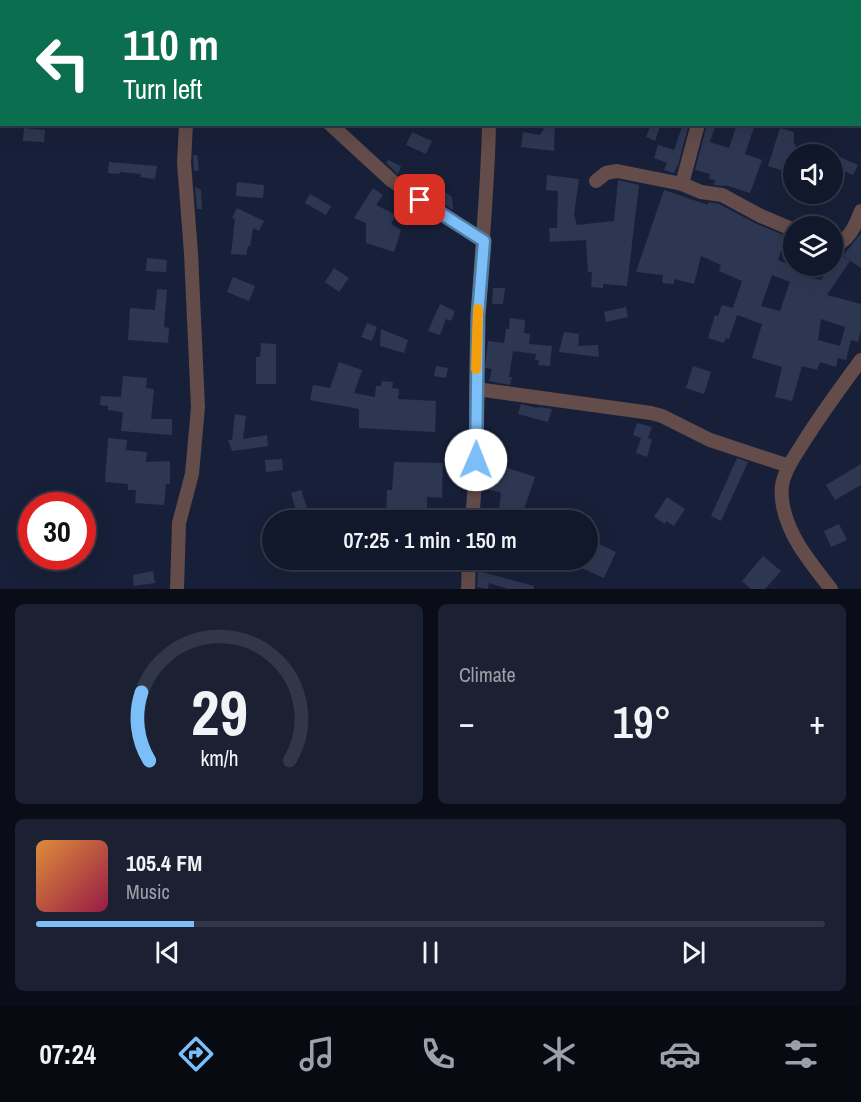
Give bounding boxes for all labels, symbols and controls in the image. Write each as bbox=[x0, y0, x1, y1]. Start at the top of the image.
text: 110 m bbox=[123, 17, 219, 73]
icon: left bbox=[24, 24, 102, 102]
text: Turn left bbox=[123, 71, 202, 107]
map controls bbox=[783, 144, 843, 276]
button: sound bbox=[783, 144, 843, 204]
pin bbox=[394, 174, 445, 225]
icon: arrive bbox=[403, 183, 436, 216]
button: layers bbox=[783, 216, 843, 276]
position arrow bbox=[444, 428, 508, 492]
speed limit sign: 30 bbox=[18, 492, 96, 570]
text: 07:25 · 1 min · 150 m bbox=[343, 525, 517, 555]
text: Climate bbox=[459, 661, 516, 688]
text: 29 bbox=[191, 670, 247, 754]
text: 19° bbox=[612, 691, 672, 752]
text: − bbox=[459, 700, 475, 744]
text: + bbox=[809, 700, 825, 744]
text: km/h bbox=[200, 744, 238, 773]
text: 105.4 FM bbox=[126, 848, 202, 878]
text: Music bbox=[126, 878, 170, 905]
icon: previous bbox=[151, 936, 184, 969]
icon: pause bbox=[414, 936, 447, 969]
icon: next bbox=[677, 936, 710, 969]
icon: directions bbox=[175, 1033, 217, 1075]
icon: music bbox=[296, 1033, 338, 1075]
icon: phone bbox=[417, 1033, 459, 1075]
icon: climate bbox=[538, 1033, 580, 1075]
icon: car bbox=[659, 1033, 701, 1075]
icon: filters bbox=[780, 1033, 822, 1075]
text: 07:24 bbox=[39, 1036, 96, 1072]

